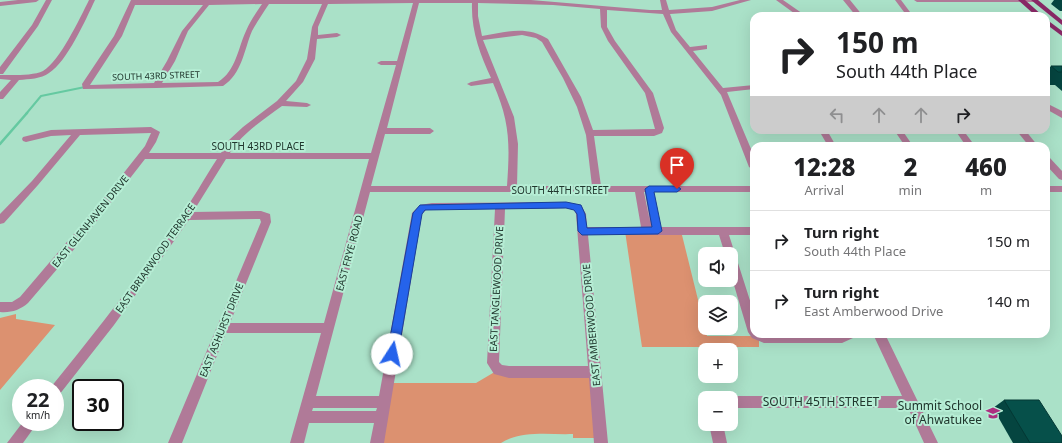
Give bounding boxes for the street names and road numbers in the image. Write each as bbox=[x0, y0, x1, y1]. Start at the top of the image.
street label: SOUTH 43RD STREET bbox=[112, 67, 200, 84]
street label: SOUTH 43RD PLACE bbox=[211, 139, 305, 153]
street label: EAST GLENHAVEN DRIVE bbox=[48, 172, 132, 270]
street label: SOUTH 44TH STREET bbox=[511, 183, 609, 197]
street label: EAST BRIARWOOD TERRACE bbox=[112, 200, 198, 316]
street label: EAST FRYE ROAD bbox=[332, 213, 366, 293]
street label: EAST TANGLEWOOD DRIVE bbox=[486, 226, 506, 352]
street label: EAST AMBERWOOD DRIVE bbox=[579, 263, 603, 387]
street label: EAST ASHURST DRIVE bbox=[196, 281, 246, 379]
street label: SOUTH 45TH STREET bbox=[763, 393, 880, 410]

